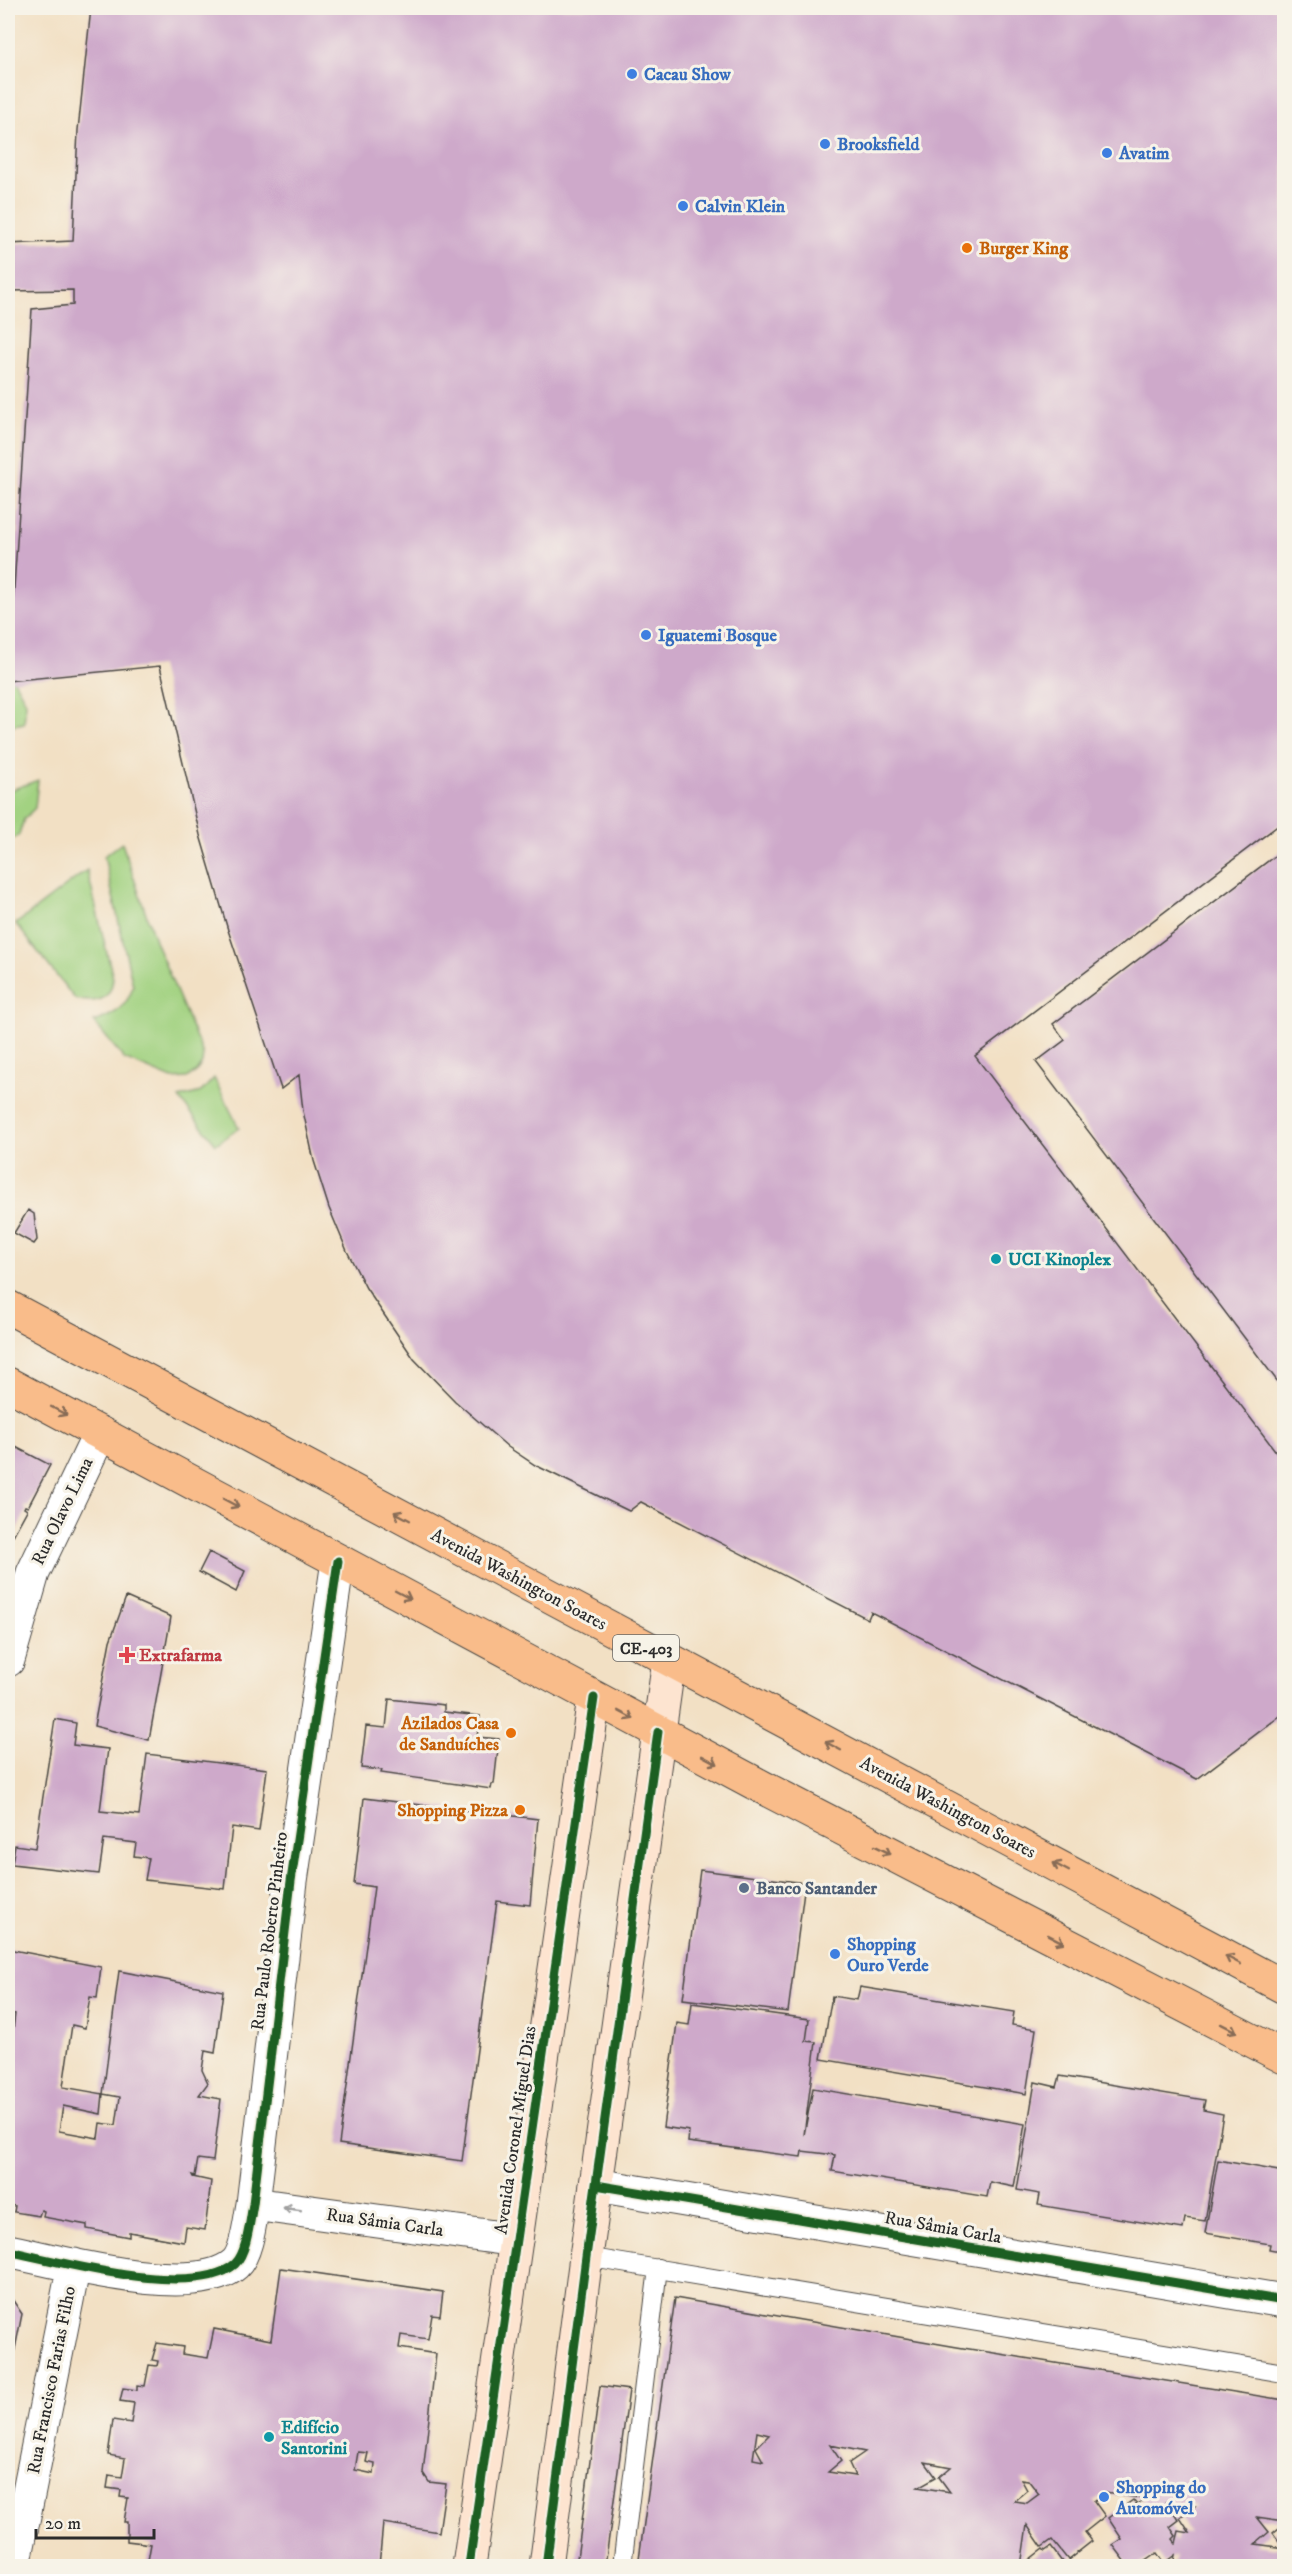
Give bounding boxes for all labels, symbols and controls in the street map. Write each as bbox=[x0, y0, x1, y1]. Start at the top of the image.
place label: Cacau Show bbox=[644, 64, 731, 86]
marker: Cacau Show bbox=[625, 67, 639, 81]
place label: Brooksfield bbox=[837, 134, 920, 156]
marker: Brooksfield bbox=[818, 137, 832, 151]
place label: Avatim bbox=[1118, 143, 1170, 165]
marker: Avatim bbox=[1100, 146, 1114, 160]
place label: Calvin Klein bbox=[695, 196, 786, 218]
marker: Calvin Klein bbox=[676, 199, 690, 213]
place label: Burger King bbox=[979, 238, 1069, 260]
marker: Burger King bbox=[960, 241, 974, 255]
place label: Iguatemi Bosque bbox=[658, 625, 778, 647]
marker: Iguatemi Bosque bbox=[639, 628, 653, 642]
place label: UCI Kinoplex bbox=[1008, 1249, 1111, 1271]
marker: UCI Kinoplex bbox=[989, 1252, 1003, 1266]
one-way arrow bbox=[50, 1405, 67, 1417]
street label: Rua Olavo Lima bbox=[27, 1454, 99, 1569]
one-way arrow bbox=[222, 1498, 240, 1510]
one-way arrow bbox=[393, 1510, 411, 1521]
street label: Avenida Washington Soares bbox=[427, 1524, 610, 1636]
one-way arrow bbox=[394, 1589, 411, 1601]
road number: CE-403 bbox=[613, 1635, 679, 1661]
place label: Extrafarma bbox=[139, 1645, 222, 1667]
marker: Extrafarma bbox=[120, 1648, 134, 1662]
one-way arrow bbox=[617, 1709, 634, 1721]
place label: Azilados Casa de Sanduíches bbox=[399, 1713, 499, 1756]
marker: Azilados Casa de Sanduíches bbox=[504, 1726, 518, 1740]
one-way arrow bbox=[825, 1740, 843, 1751]
street label: Avenida Washington Soares bbox=[856, 1752, 1039, 1864]
one-way arrow bbox=[701, 1754, 718, 1766]
place label: Shopping Pizza bbox=[397, 1800, 508, 1822]
marker: Shopping Pizza bbox=[513, 1803, 527, 1817]
street label: Rua Paulo Roberto Pinheiro bbox=[247, 1830, 293, 2032]
one-way arrow bbox=[873, 1845, 891, 1856]
one-way arrow bbox=[1052, 1861, 1070, 1873]
place label: Banco Santander bbox=[756, 1878, 877, 1900]
marker: Banco Santander bbox=[737, 1881, 751, 1895]
one-way arrow bbox=[1047, 1933, 1064, 1945]
place label: Shopping Ouro Verde bbox=[847, 1934, 929, 1977]
marker: Shopping Ouro Verde bbox=[828, 1947, 842, 1961]
one-way arrow bbox=[1224, 1954, 1242, 1965]
one-way arrow bbox=[1220, 2023, 1238, 2035]
street label: Avenida Coronel Miguel Dias bbox=[490, 2025, 542, 2236]
one-way arrow bbox=[282, 2204, 302, 2215]
street label: Rua Sâmia Carla bbox=[325, 2204, 445, 2242]
street label: Rua Sâmia Carla bbox=[883, 2207, 1003, 2249]
street label: Rua Francisco Farias Filho bbox=[23, 2284, 81, 2476]
place label: Edifício Santorini bbox=[281, 2417, 348, 2460]
marker: Edifício Santorini bbox=[262, 2430, 276, 2444]
place label: Shopping do Automóvel bbox=[1115, 2477, 1206, 2520]
marker: Shopping do Automóvel bbox=[1097, 2490, 1111, 2504]
scale bar bbox=[36, 2502, 154, 2540]
text: 20 m bbox=[45, 2513, 81, 2535]

